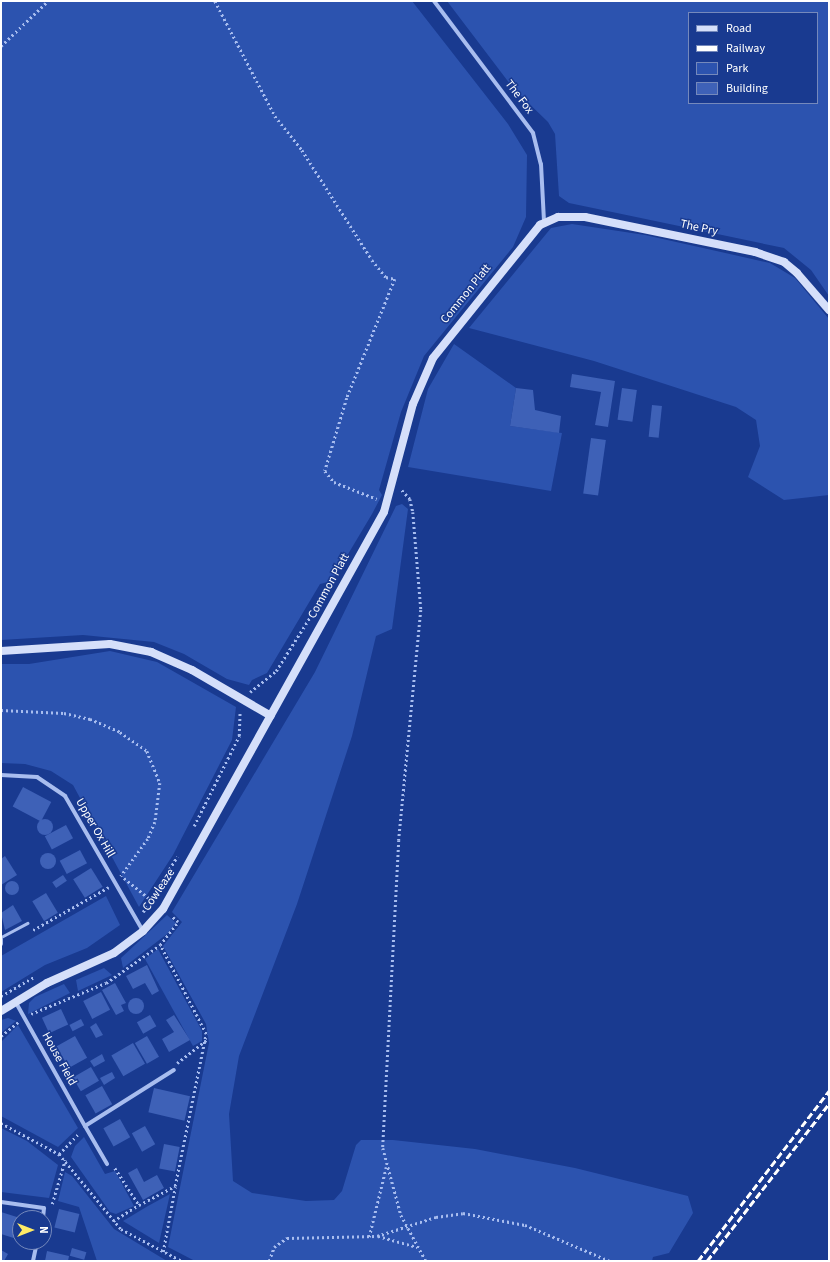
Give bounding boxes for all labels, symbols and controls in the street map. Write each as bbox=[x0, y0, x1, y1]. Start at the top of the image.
legend bbox=[688, 12, 818, 104]
text: Road bbox=[726, 20, 752, 37]
text: Railway bbox=[726, 40, 765, 57]
text: Park bbox=[726, 60, 748, 77]
street label: The Fox bbox=[502, 77, 536, 117]
text: Building bbox=[726, 80, 768, 97]
street label: The Pry bbox=[679, 217, 719, 239]
street label: Common Platt bbox=[438, 261, 494, 327]
street label: Common Platt bbox=[305, 551, 353, 621]
street label: Upper Ox Hill bbox=[72, 796, 118, 860]
street label: Cowleaze bbox=[140, 866, 178, 914]
street label: House Field bbox=[38, 1030, 80, 1088]
north arrow bbox=[12, 1210, 52, 1250]
text: N bbox=[36, 1226, 51, 1234]

